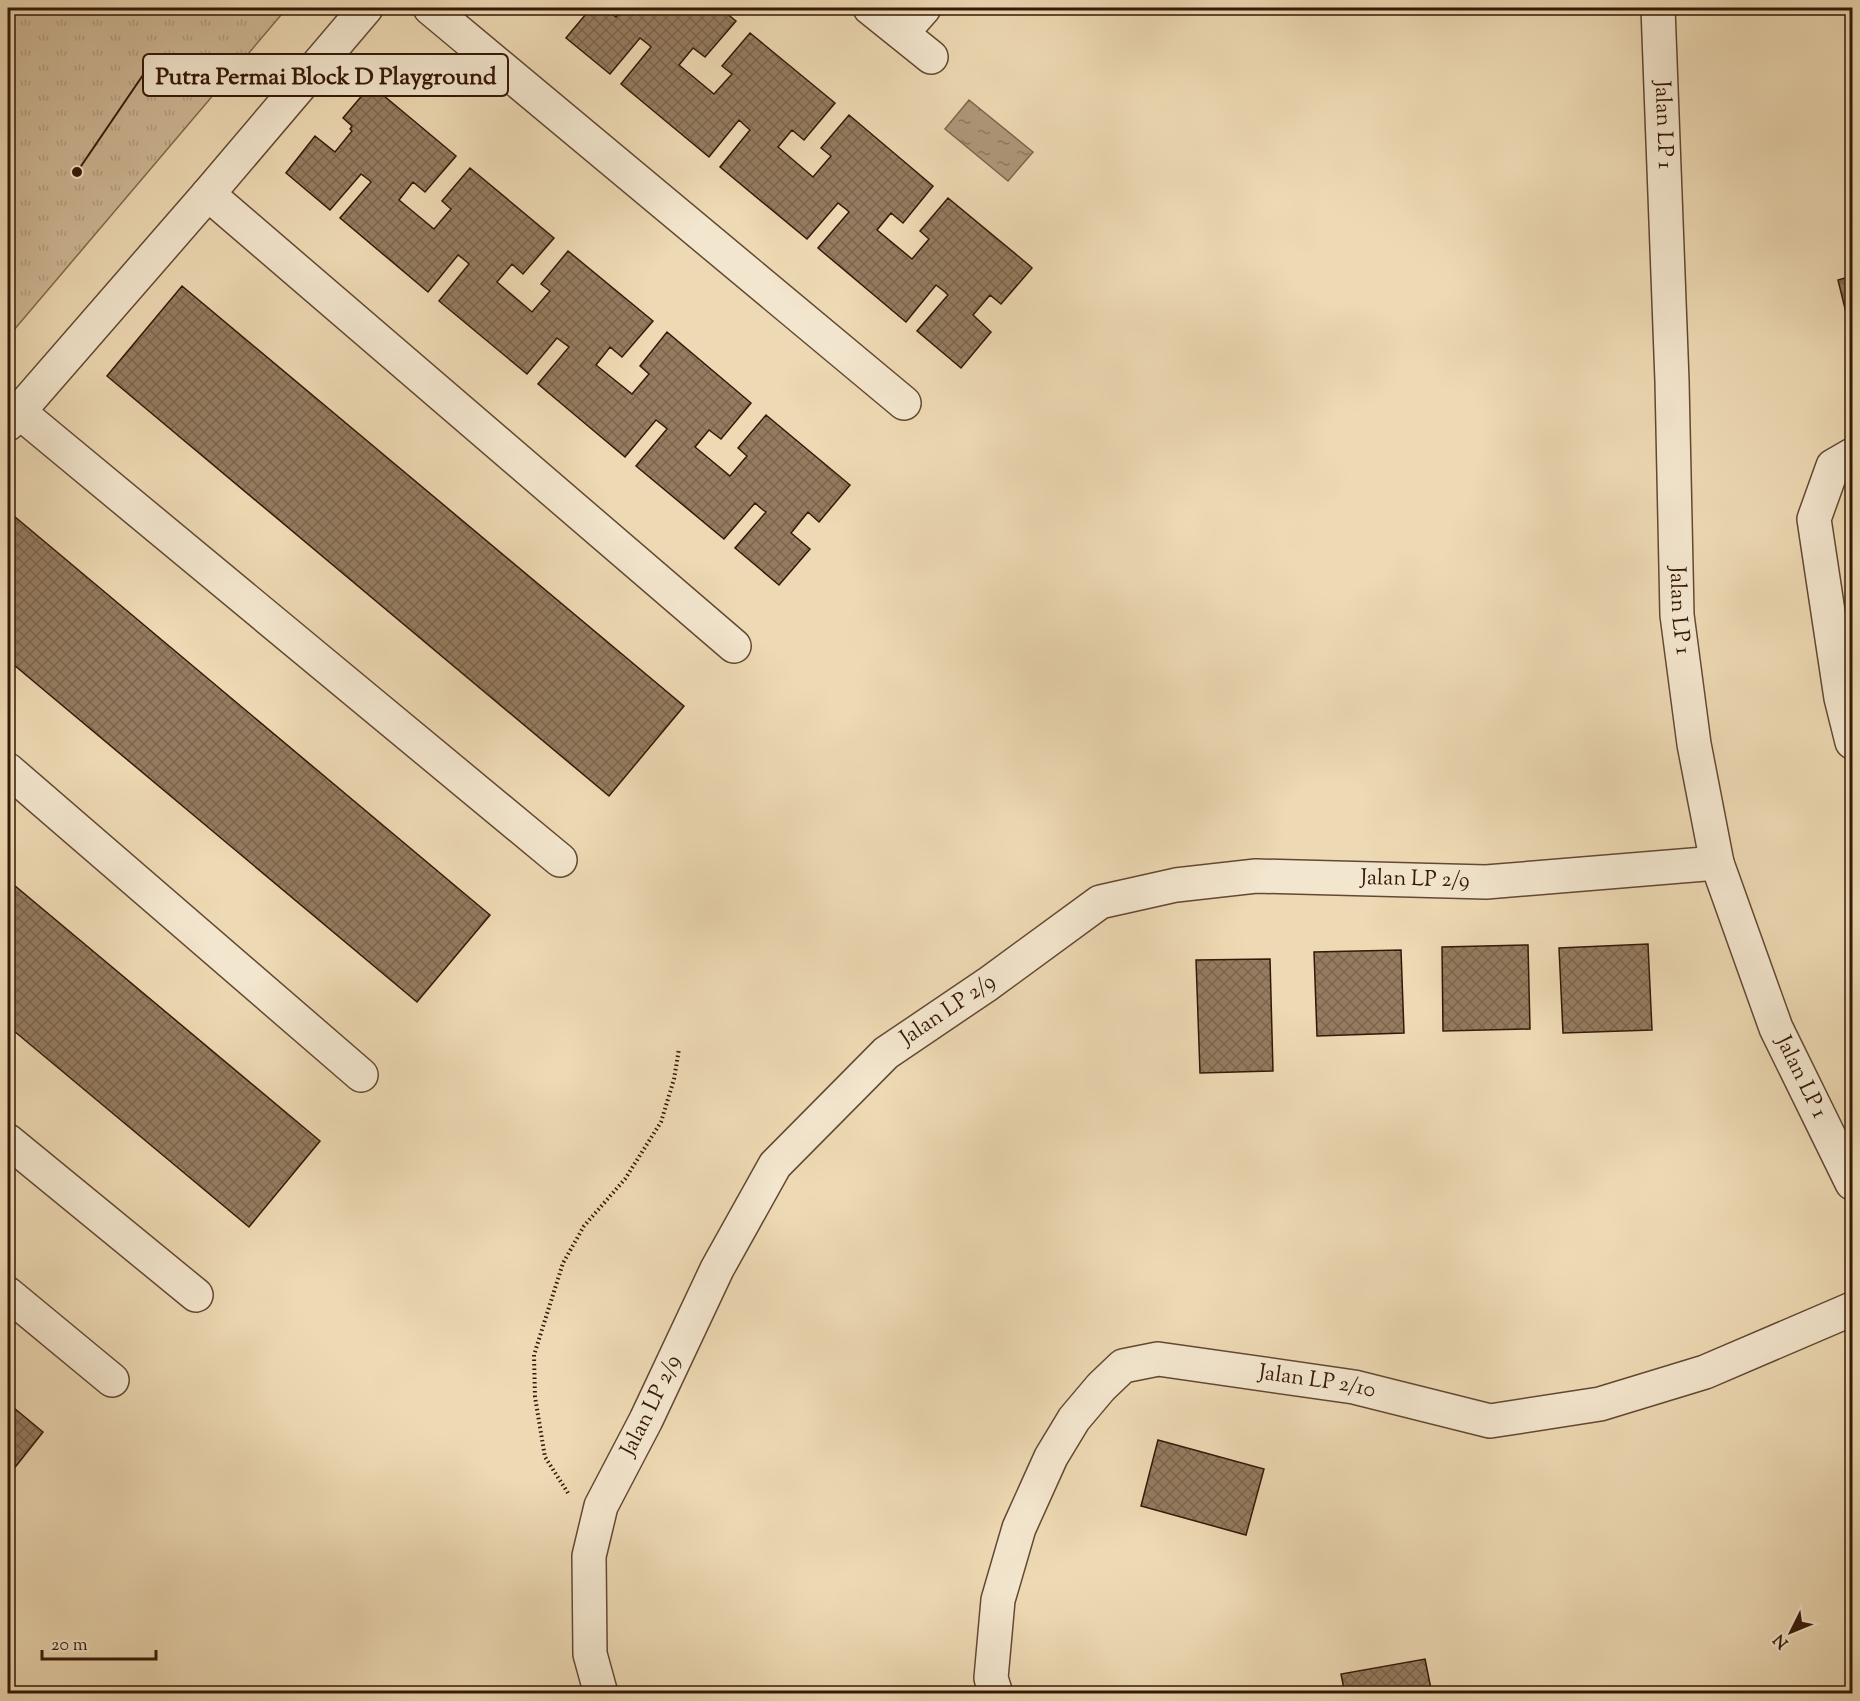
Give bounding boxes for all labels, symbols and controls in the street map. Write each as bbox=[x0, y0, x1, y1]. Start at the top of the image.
callout: Putra Permai Block D Playground bbox=[143, 54, 508, 96]
text: Putra Permai Block D Playground bbox=[155, 61, 497, 95]
street label: Jalan LP 1 bbox=[1645, 79, 1680, 170]
street label: Jalan LP 1 bbox=[1660, 565, 1698, 657]
street label: Jalan LP 2/9 bbox=[1359, 863, 1470, 898]
street label: Jalan LP 2/9 bbox=[893, 967, 1003, 1055]
street label: Jalan LP 1 bbox=[1766, 1030, 1834, 1125]
street label: Jalan LP 2/9 bbox=[613, 1350, 690, 1463]
street label: Jalan LP 2/10 bbox=[1255, 1357, 1379, 1408]
north arrow bbox=[1761, 1602, 1821, 1662]
scale bar bbox=[42, 1623, 156, 1661]
text: N bbox=[1769, 1628, 1795, 1653]
text: 20 m bbox=[51, 1633, 88, 1659]

